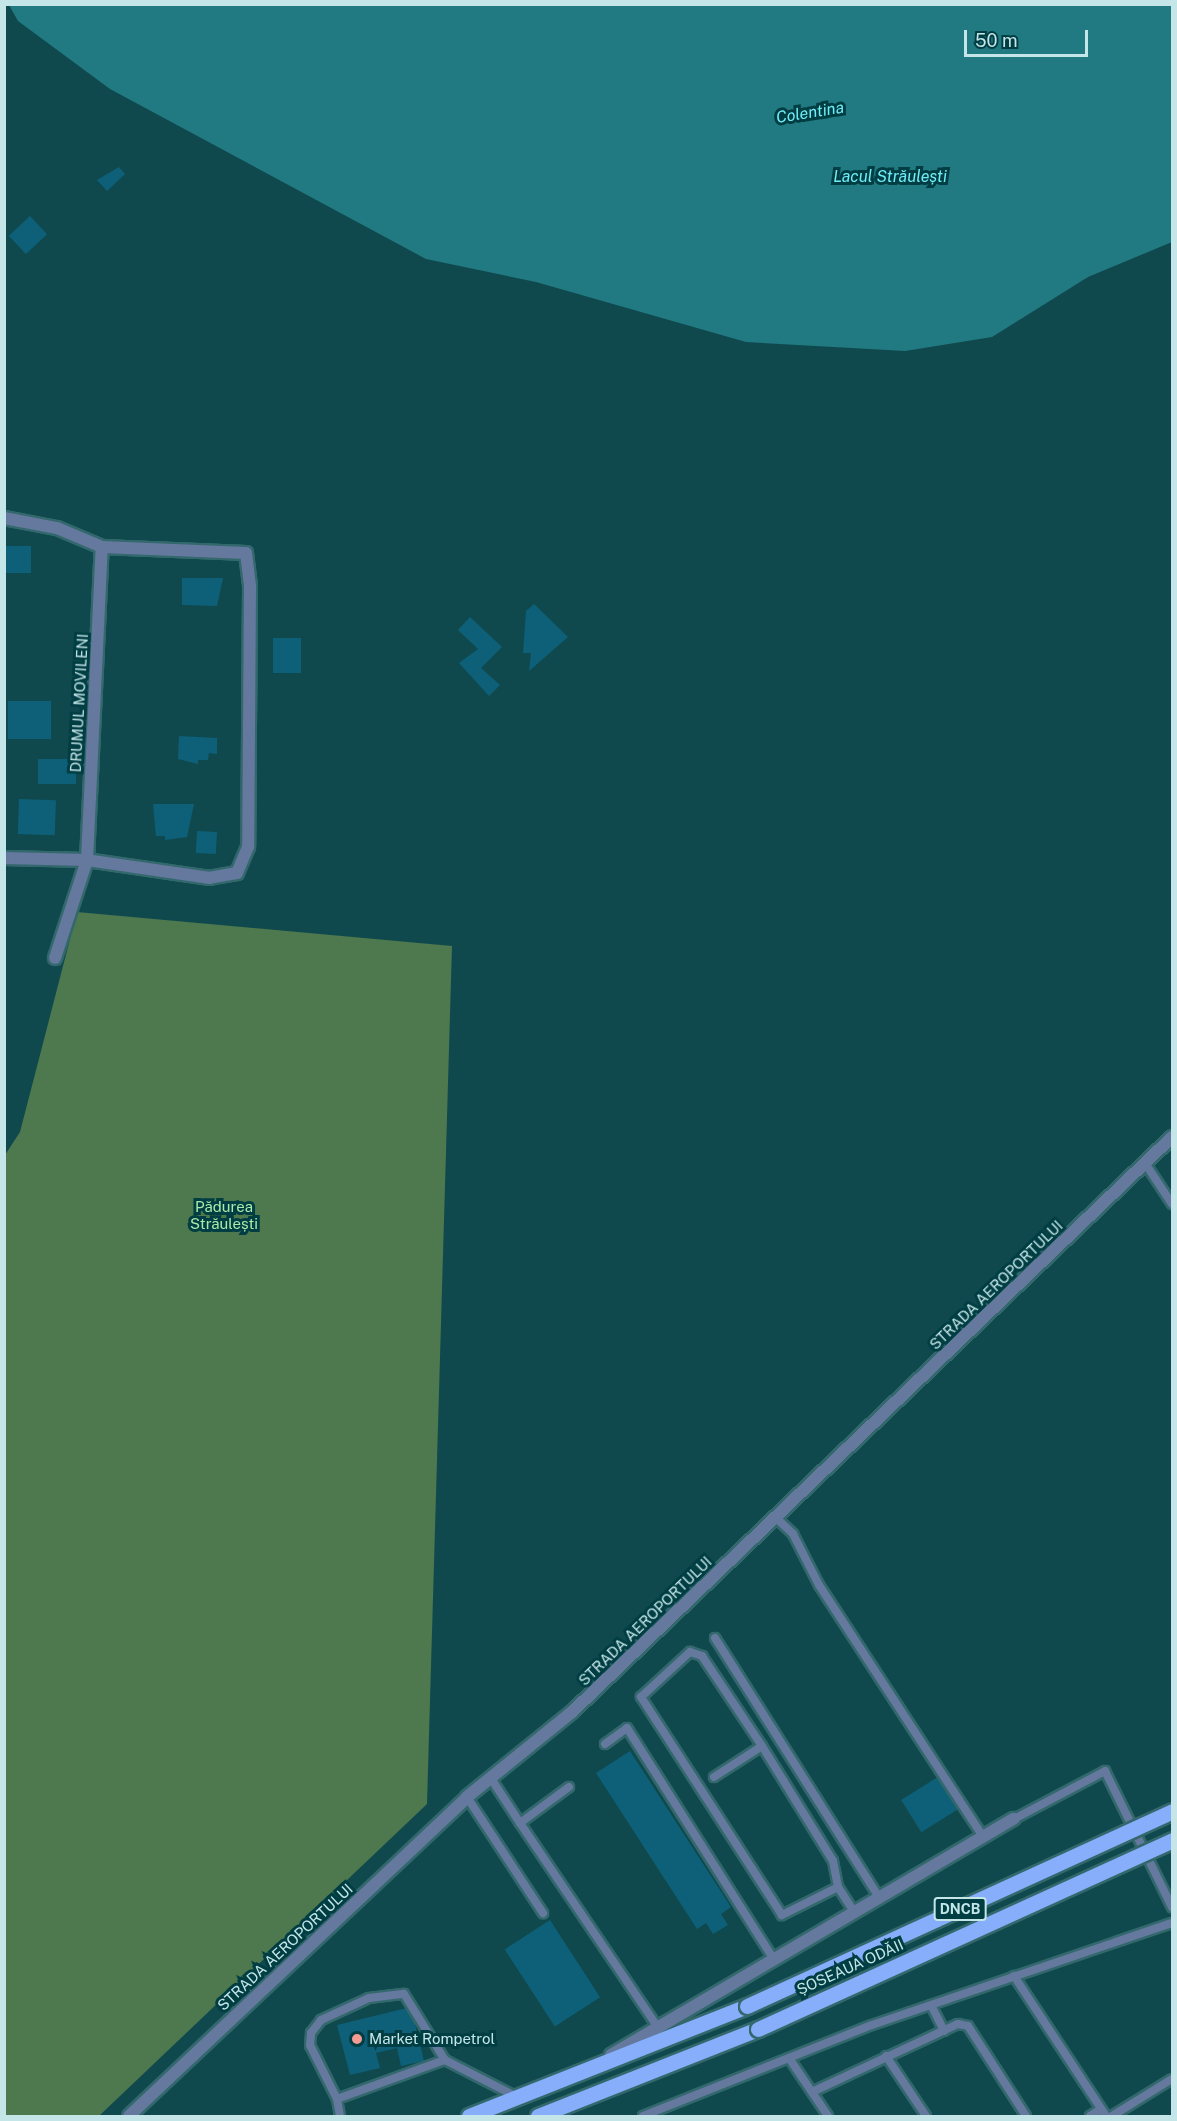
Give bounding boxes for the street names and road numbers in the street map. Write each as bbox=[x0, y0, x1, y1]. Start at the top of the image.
street label: DRUMUL MOVILENI bbox=[66, 633, 92, 773]
street label: STRADA AEROPORTULUI bbox=[926, 1217, 1066, 1353]
street label: STRADA AEROPORTULUI bbox=[575, 1553, 715, 1689]
street label: STRADA AEROPORTULUI bbox=[214, 1880, 356, 2014]
road number: DNCB bbox=[933, 1898, 987, 1920]
street label: ȘOSEAUA ODĂII bbox=[794, 1935, 906, 1999]

